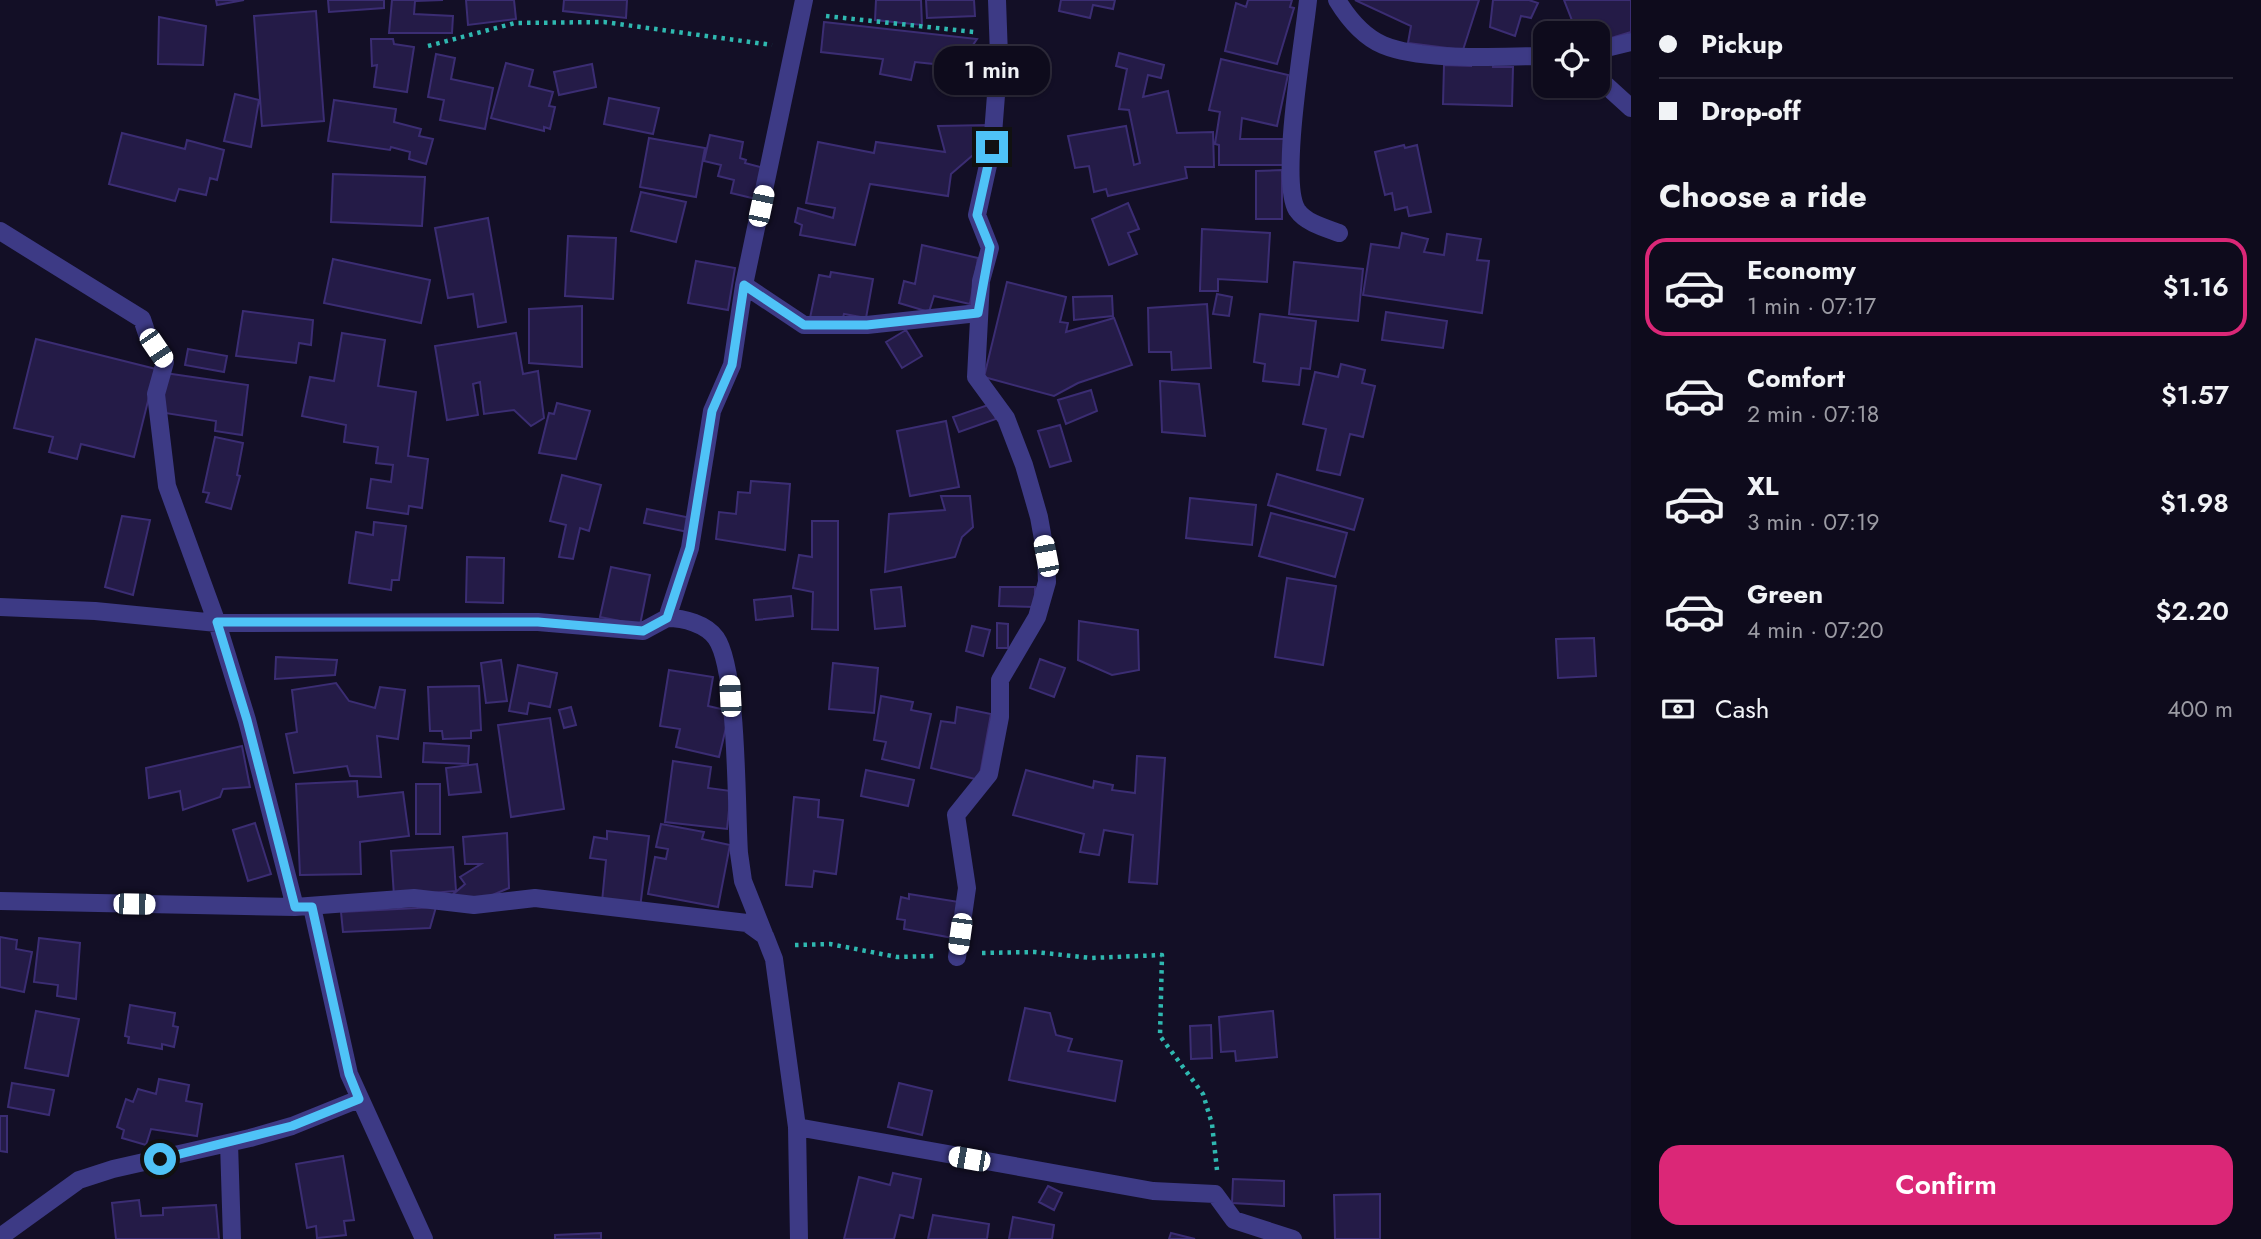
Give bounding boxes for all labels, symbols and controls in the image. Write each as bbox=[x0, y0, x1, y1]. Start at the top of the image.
map controls bbox=[1533, 21, 1610, 98]
button: locate bbox=[1533, 21, 1610, 98]
text: Pickup bbox=[1701, 25, 1783, 63]
callout: 1 min bbox=[934, 46, 1050, 94]
text: 1 min bbox=[964, 53, 1020, 87]
text: Drop-off bbox=[1701, 92, 1801, 130]
route end bbox=[976, 131, 1008, 163]
text: Choose a ride bbox=[1659, 173, 1867, 219]
car bbox=[747, 183, 776, 229]
text: Economy bbox=[1747, 251, 1856, 289]
icon: car bbox=[1663, 256, 1726, 319]
text: $1.16 bbox=[2163, 268, 2229, 306]
text: 1 min · 07:17 bbox=[1747, 289, 1876, 323]
car bbox=[136, 325, 177, 371]
text: Comfort bbox=[1747, 359, 1845, 397]
icon: car bbox=[1663, 364, 1726, 427]
text: $1.57 bbox=[2161, 376, 2229, 414]
text: 2 min · 07:18 bbox=[1747, 397, 1879, 431]
text: XL bbox=[1747, 467, 1779, 505]
icon: car bbox=[1663, 472, 1726, 535]
text: $1.98 bbox=[2160, 484, 2229, 522]
text: 3 min · 07:19 bbox=[1747, 505, 1880, 539]
car bbox=[1032, 533, 1061, 579]
text: Green bbox=[1747, 575, 1823, 613]
icon: car bbox=[1663, 580, 1726, 643]
text: $2.20 bbox=[2156, 592, 2229, 630]
text: 4 min · 07:20 bbox=[1747, 613, 1884, 647]
car bbox=[719, 674, 742, 718]
icon: cash bbox=[1659, 690, 1697, 728]
text: Cash bbox=[1715, 690, 1769, 728]
text: 400 m bbox=[2167, 692, 2233, 726]
car bbox=[113, 893, 156, 915]
car bbox=[947, 912, 974, 956]
route start bbox=[144, 1143, 176, 1175]
car bbox=[947, 1145, 992, 1173]
button: Confirm bbox=[1659, 1145, 2233, 1225]

